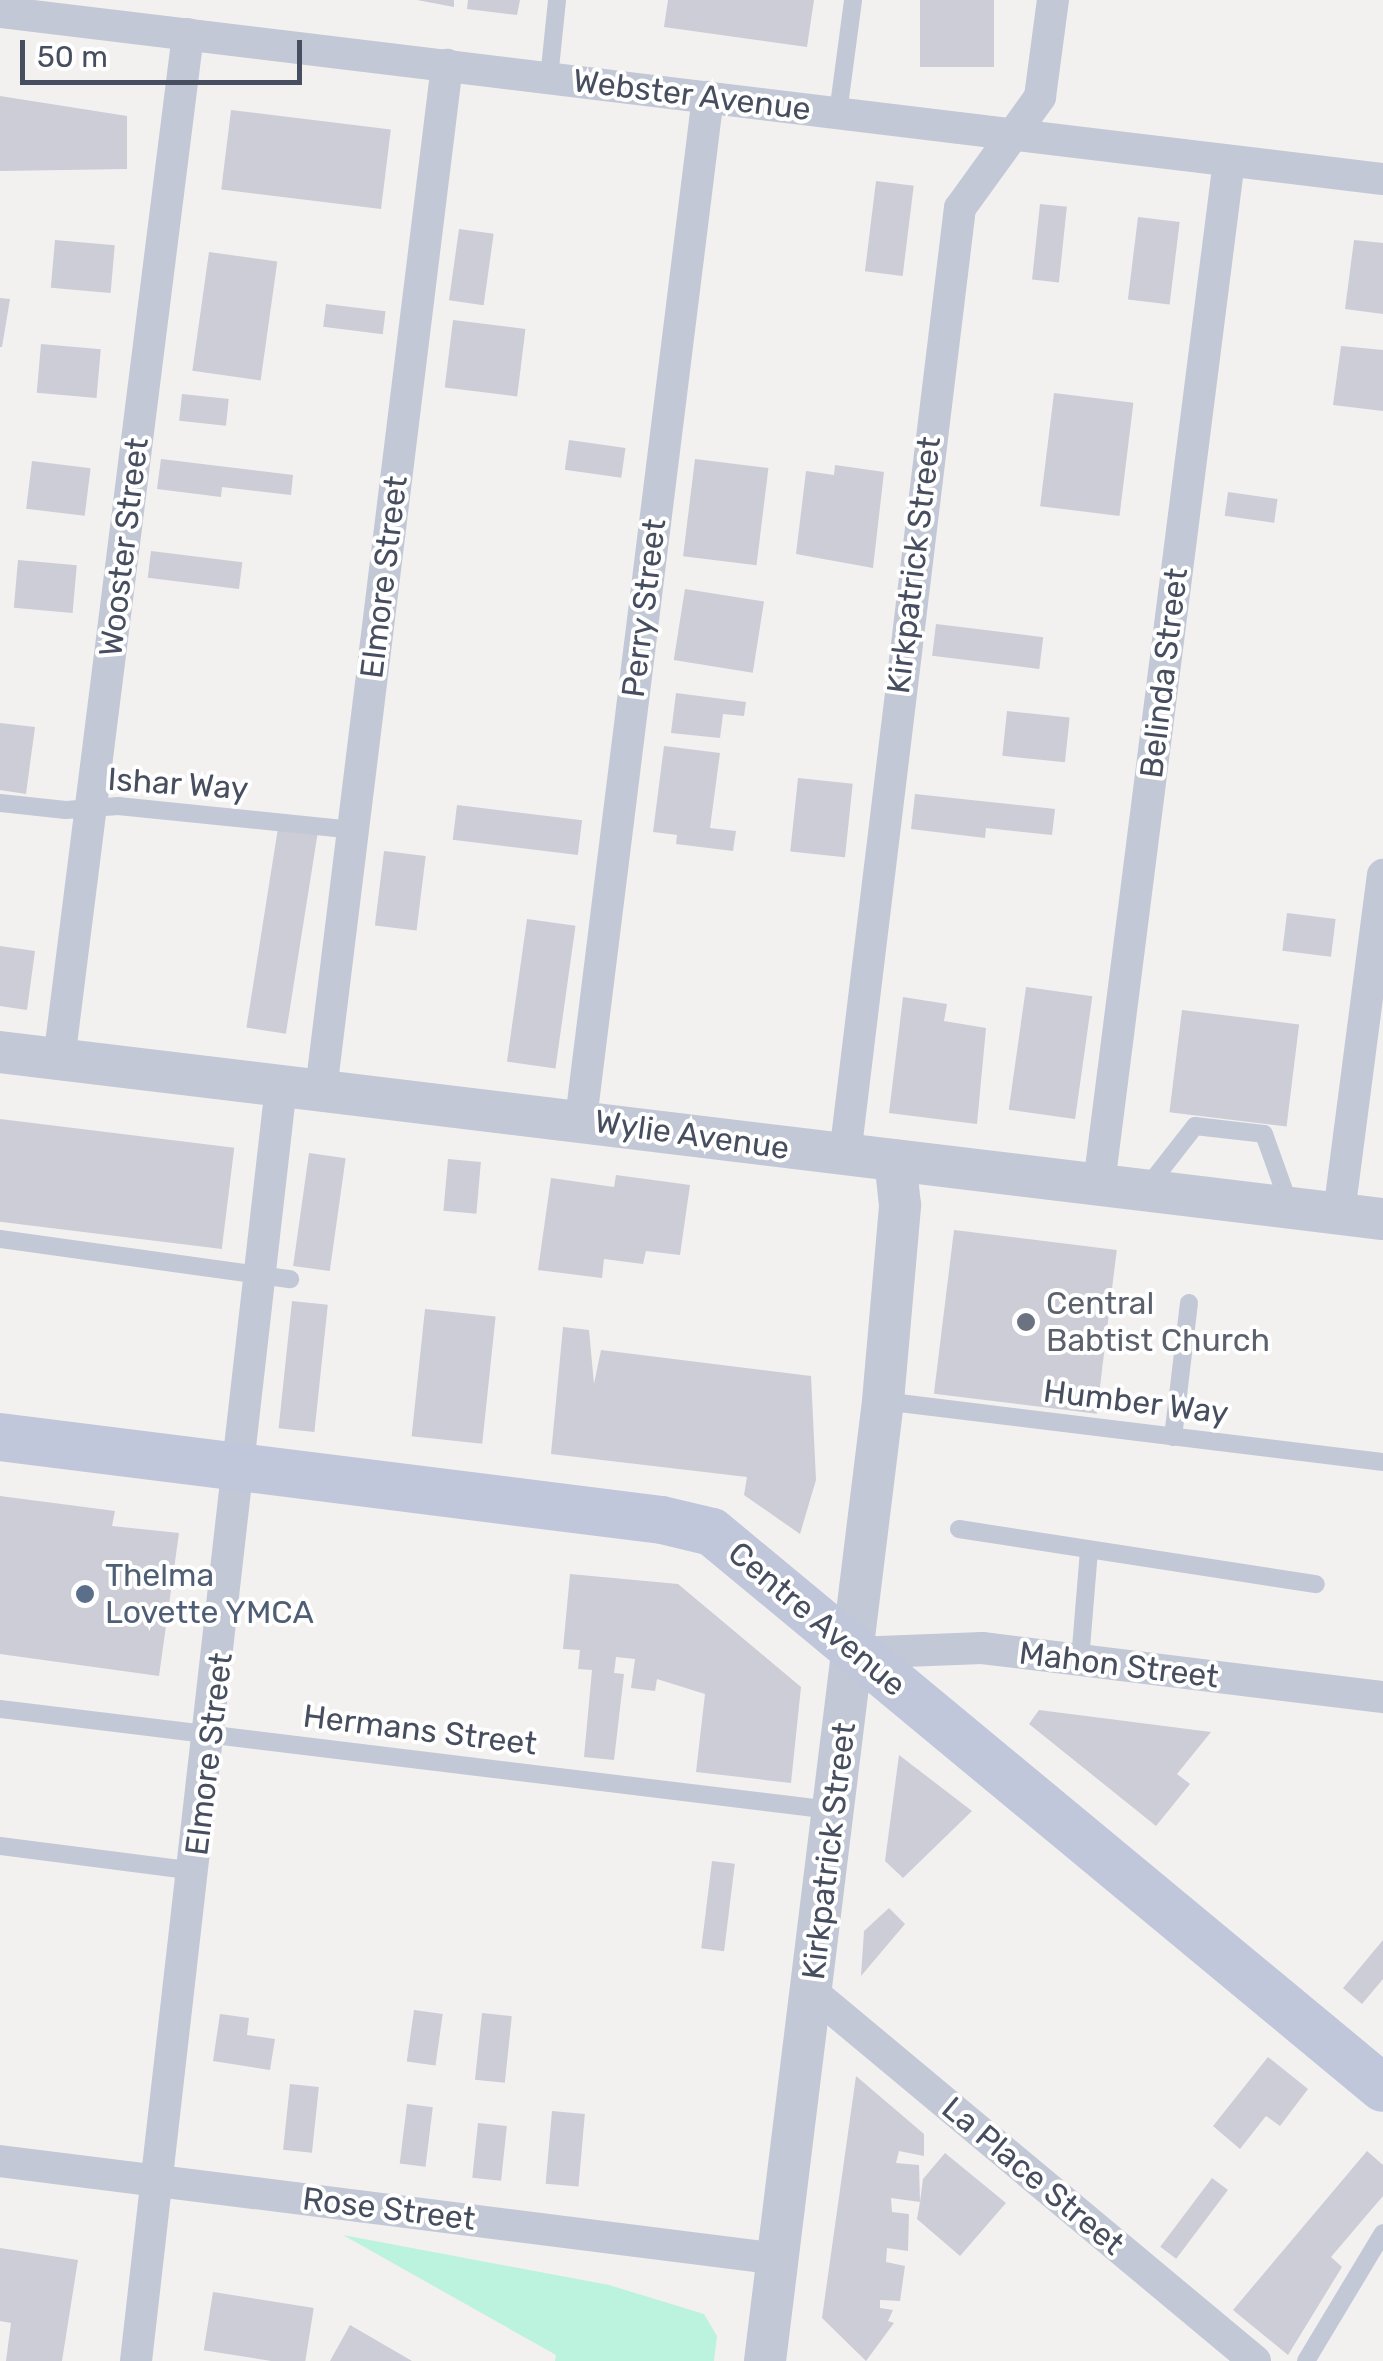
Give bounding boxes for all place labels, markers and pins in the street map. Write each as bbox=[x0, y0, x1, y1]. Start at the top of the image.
place label: Central Babtist Church bbox=[1046, 1285, 1270, 1360]
marker: Central Babtist Church bbox=[1015, 1311, 1037, 1333]
place label: Thelma Lovette YMCA bbox=[105, 1557, 315, 1632]
marker: Thelma Lovette YMCA bbox=[74, 1583, 96, 1605]

